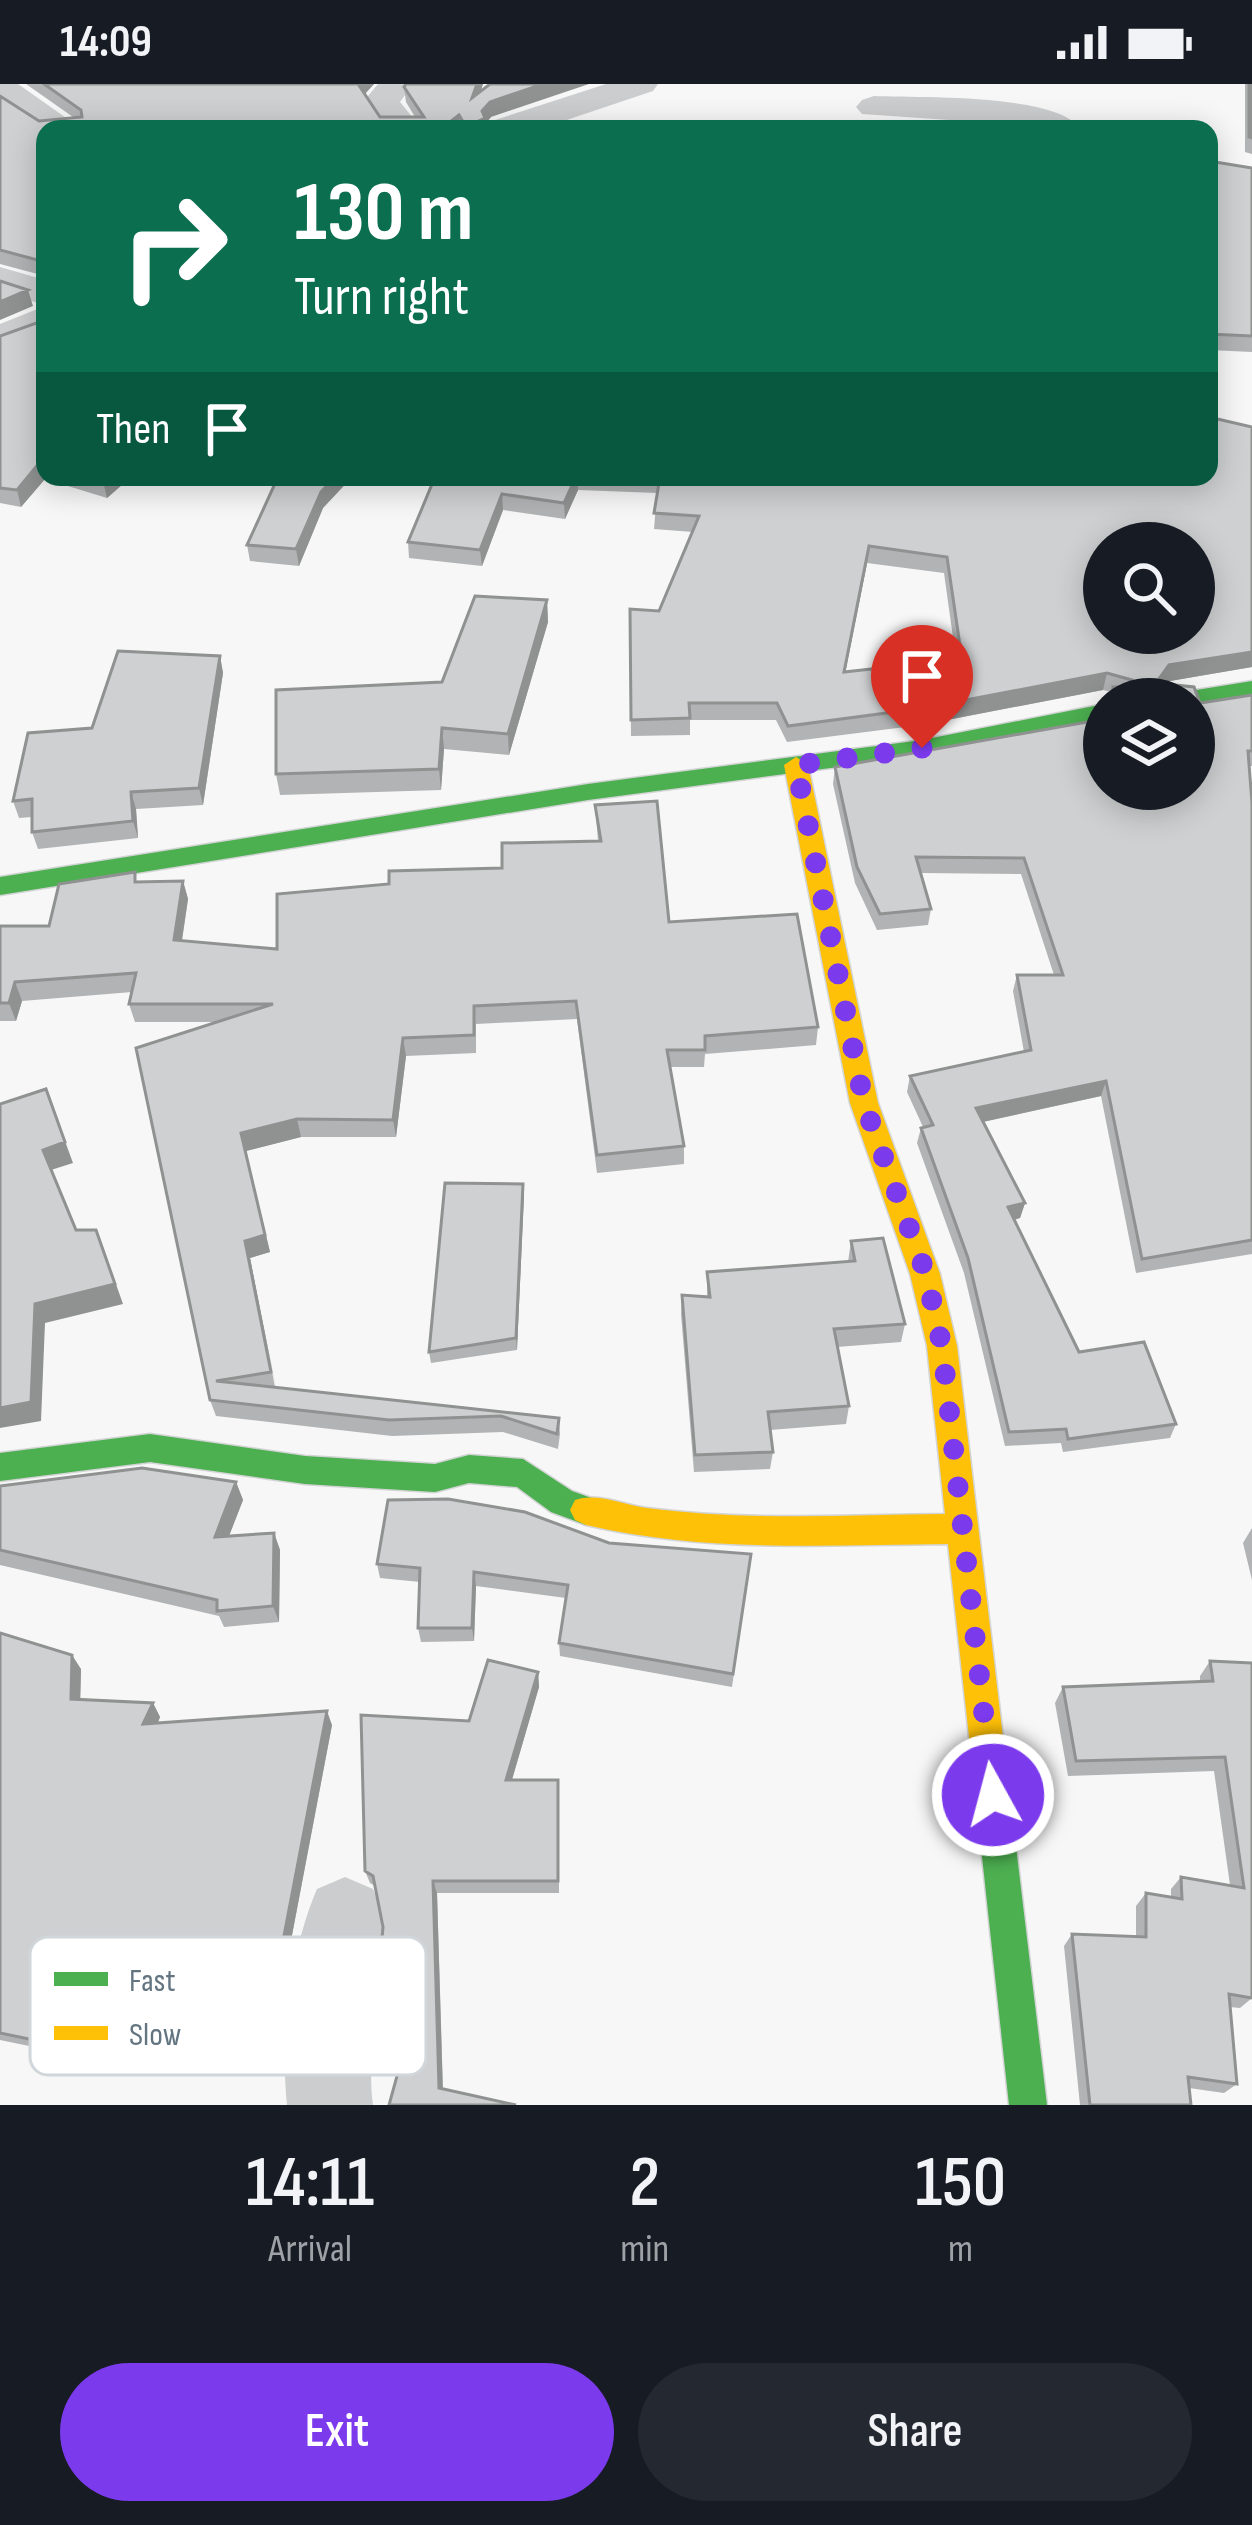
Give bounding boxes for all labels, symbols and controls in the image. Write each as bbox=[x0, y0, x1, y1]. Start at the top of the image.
text: 14:09 bbox=[60, 15, 152, 70]
text: 130 m bbox=[294, 163, 473, 264]
icon: right bbox=[96, 168, 252, 324]
text: Turn right bbox=[294, 265, 469, 330]
icon: arrive bbox=[194, 396, 260, 462]
text: Then bbox=[96, 402, 170, 457]
map controls bbox=[1083, 522, 1215, 810]
button: search bbox=[1083, 522, 1215, 654]
pin bbox=[871, 625, 973, 748]
icon: arrive bbox=[889, 643, 955, 709]
button: layers bbox=[1083, 678, 1215, 810]
position arrow bbox=[930, 1732, 1056, 1858]
legend bbox=[30, 1937, 426, 2075]
text: Fast bbox=[129, 1961, 176, 2001]
text: Slow bbox=[129, 2015, 181, 2055]
text: 14:11 bbox=[246, 2140, 374, 2227]
text: 2 bbox=[629, 2140, 660, 2227]
text: 150 bbox=[915, 2140, 1006, 2227]
text: Arrival bbox=[268, 2226, 352, 2273]
text: min bbox=[620, 2226, 669, 2273]
text: m bbox=[948, 2226, 973, 2273]
button: Exit bbox=[60, 2363, 614, 2501]
button: Share bbox=[638, 2363, 1192, 2501]

